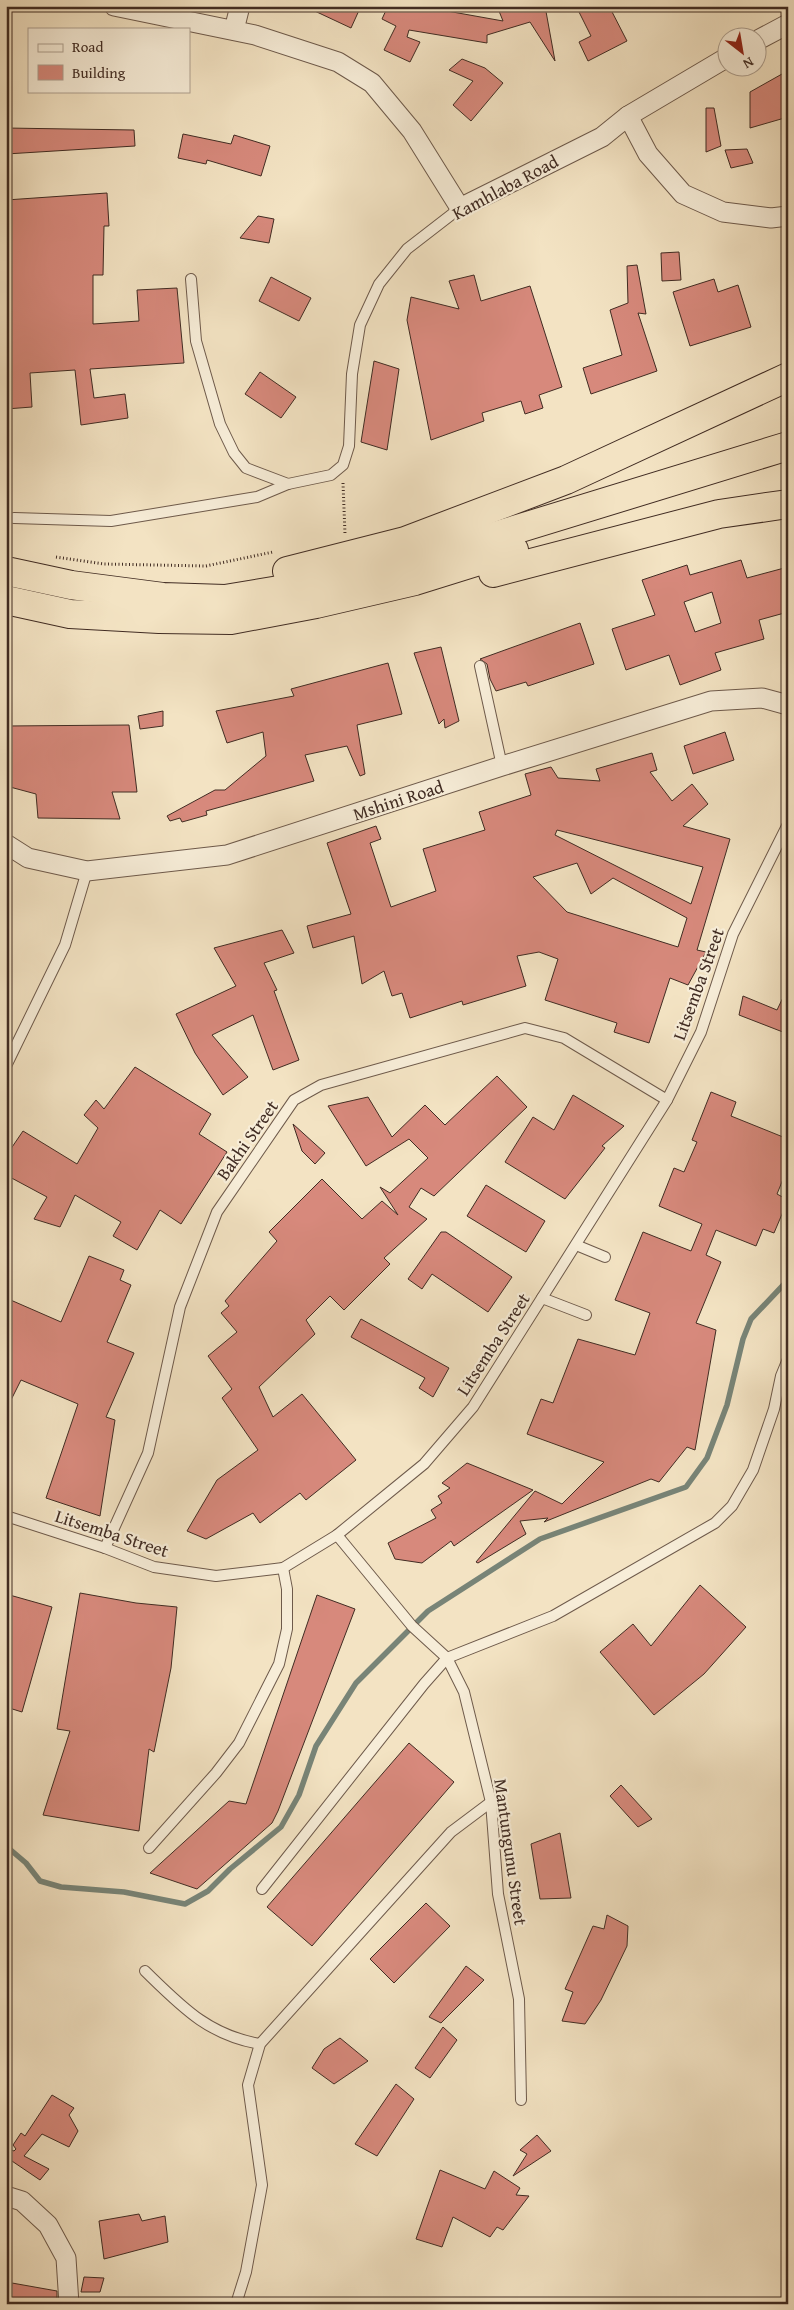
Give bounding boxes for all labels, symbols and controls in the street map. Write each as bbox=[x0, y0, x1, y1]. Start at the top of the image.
legend bbox=[28, 28, 190, 92]
north arrow bbox=[716, 28, 766, 78]
text: Road bbox=[72, 36, 103, 57]
text: N bbox=[739, 52, 758, 74]
text: Building bbox=[72, 62, 126, 83]
street label: Kamhlaba Road bbox=[447, 147, 563, 226]
street label: Mshini Road bbox=[349, 773, 447, 827]
street label: Litsemba Street bbox=[665, 923, 731, 1044]
street label: Bakhi Street bbox=[209, 1094, 285, 1186]
street label: Litsemba Street bbox=[450, 1287, 537, 1401]
street label: Litsemba Street bbox=[52, 1502, 173, 1564]
street label: Mantungunu Street bbox=[487, 1777, 535, 1928]

